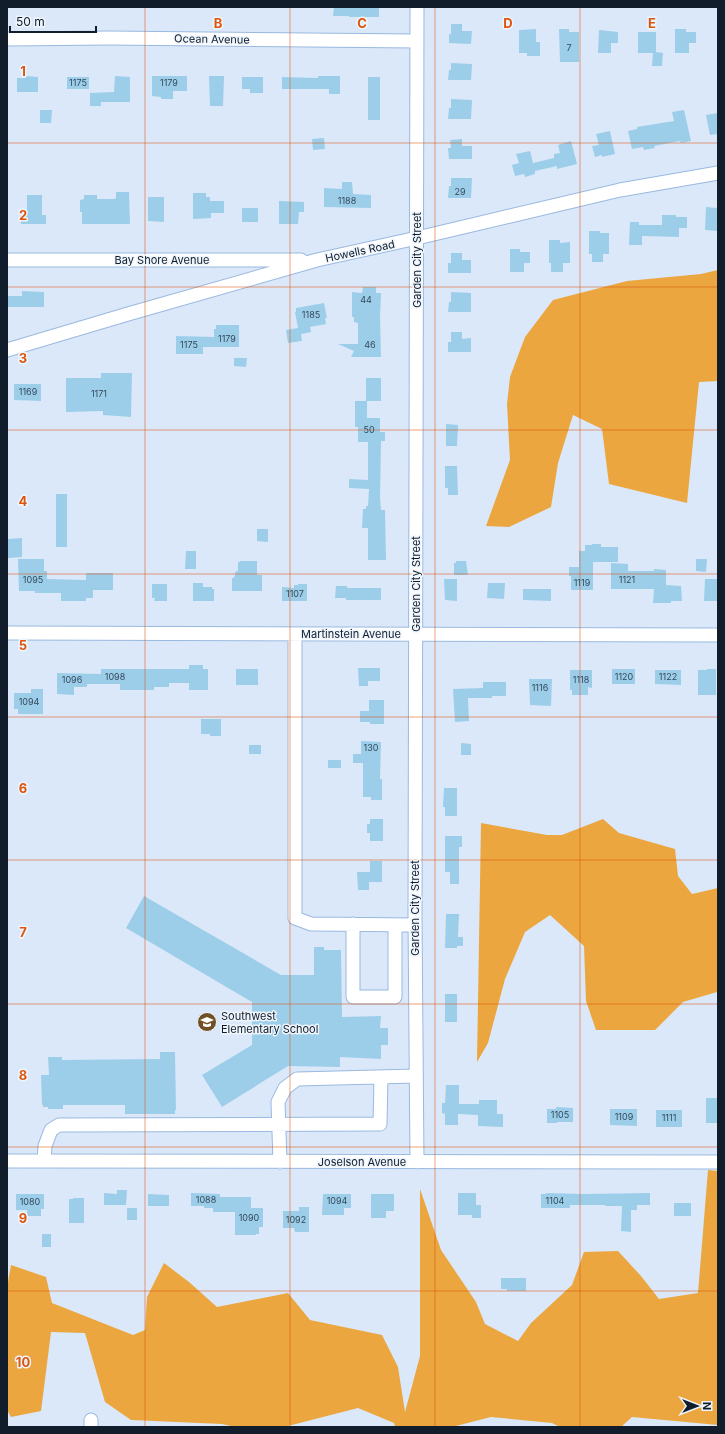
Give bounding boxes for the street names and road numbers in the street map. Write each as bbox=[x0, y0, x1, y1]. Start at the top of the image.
street label: Ocean Avenue bbox=[174, 31, 250, 47]
street label: Garden City Street bbox=[410, 212, 424, 308]
street label: Howells Road bbox=[324, 237, 396, 265]
street label: Bay Shore Avenue bbox=[115, 253, 209, 267]
street label: Garden City Street bbox=[409, 536, 423, 632]
street label: Martinstein Avenue bbox=[301, 627, 401, 641]
street label: Garden City Street bbox=[408, 860, 422, 956]
street label: Joselson Avenue bbox=[318, 1155, 406, 1169]

